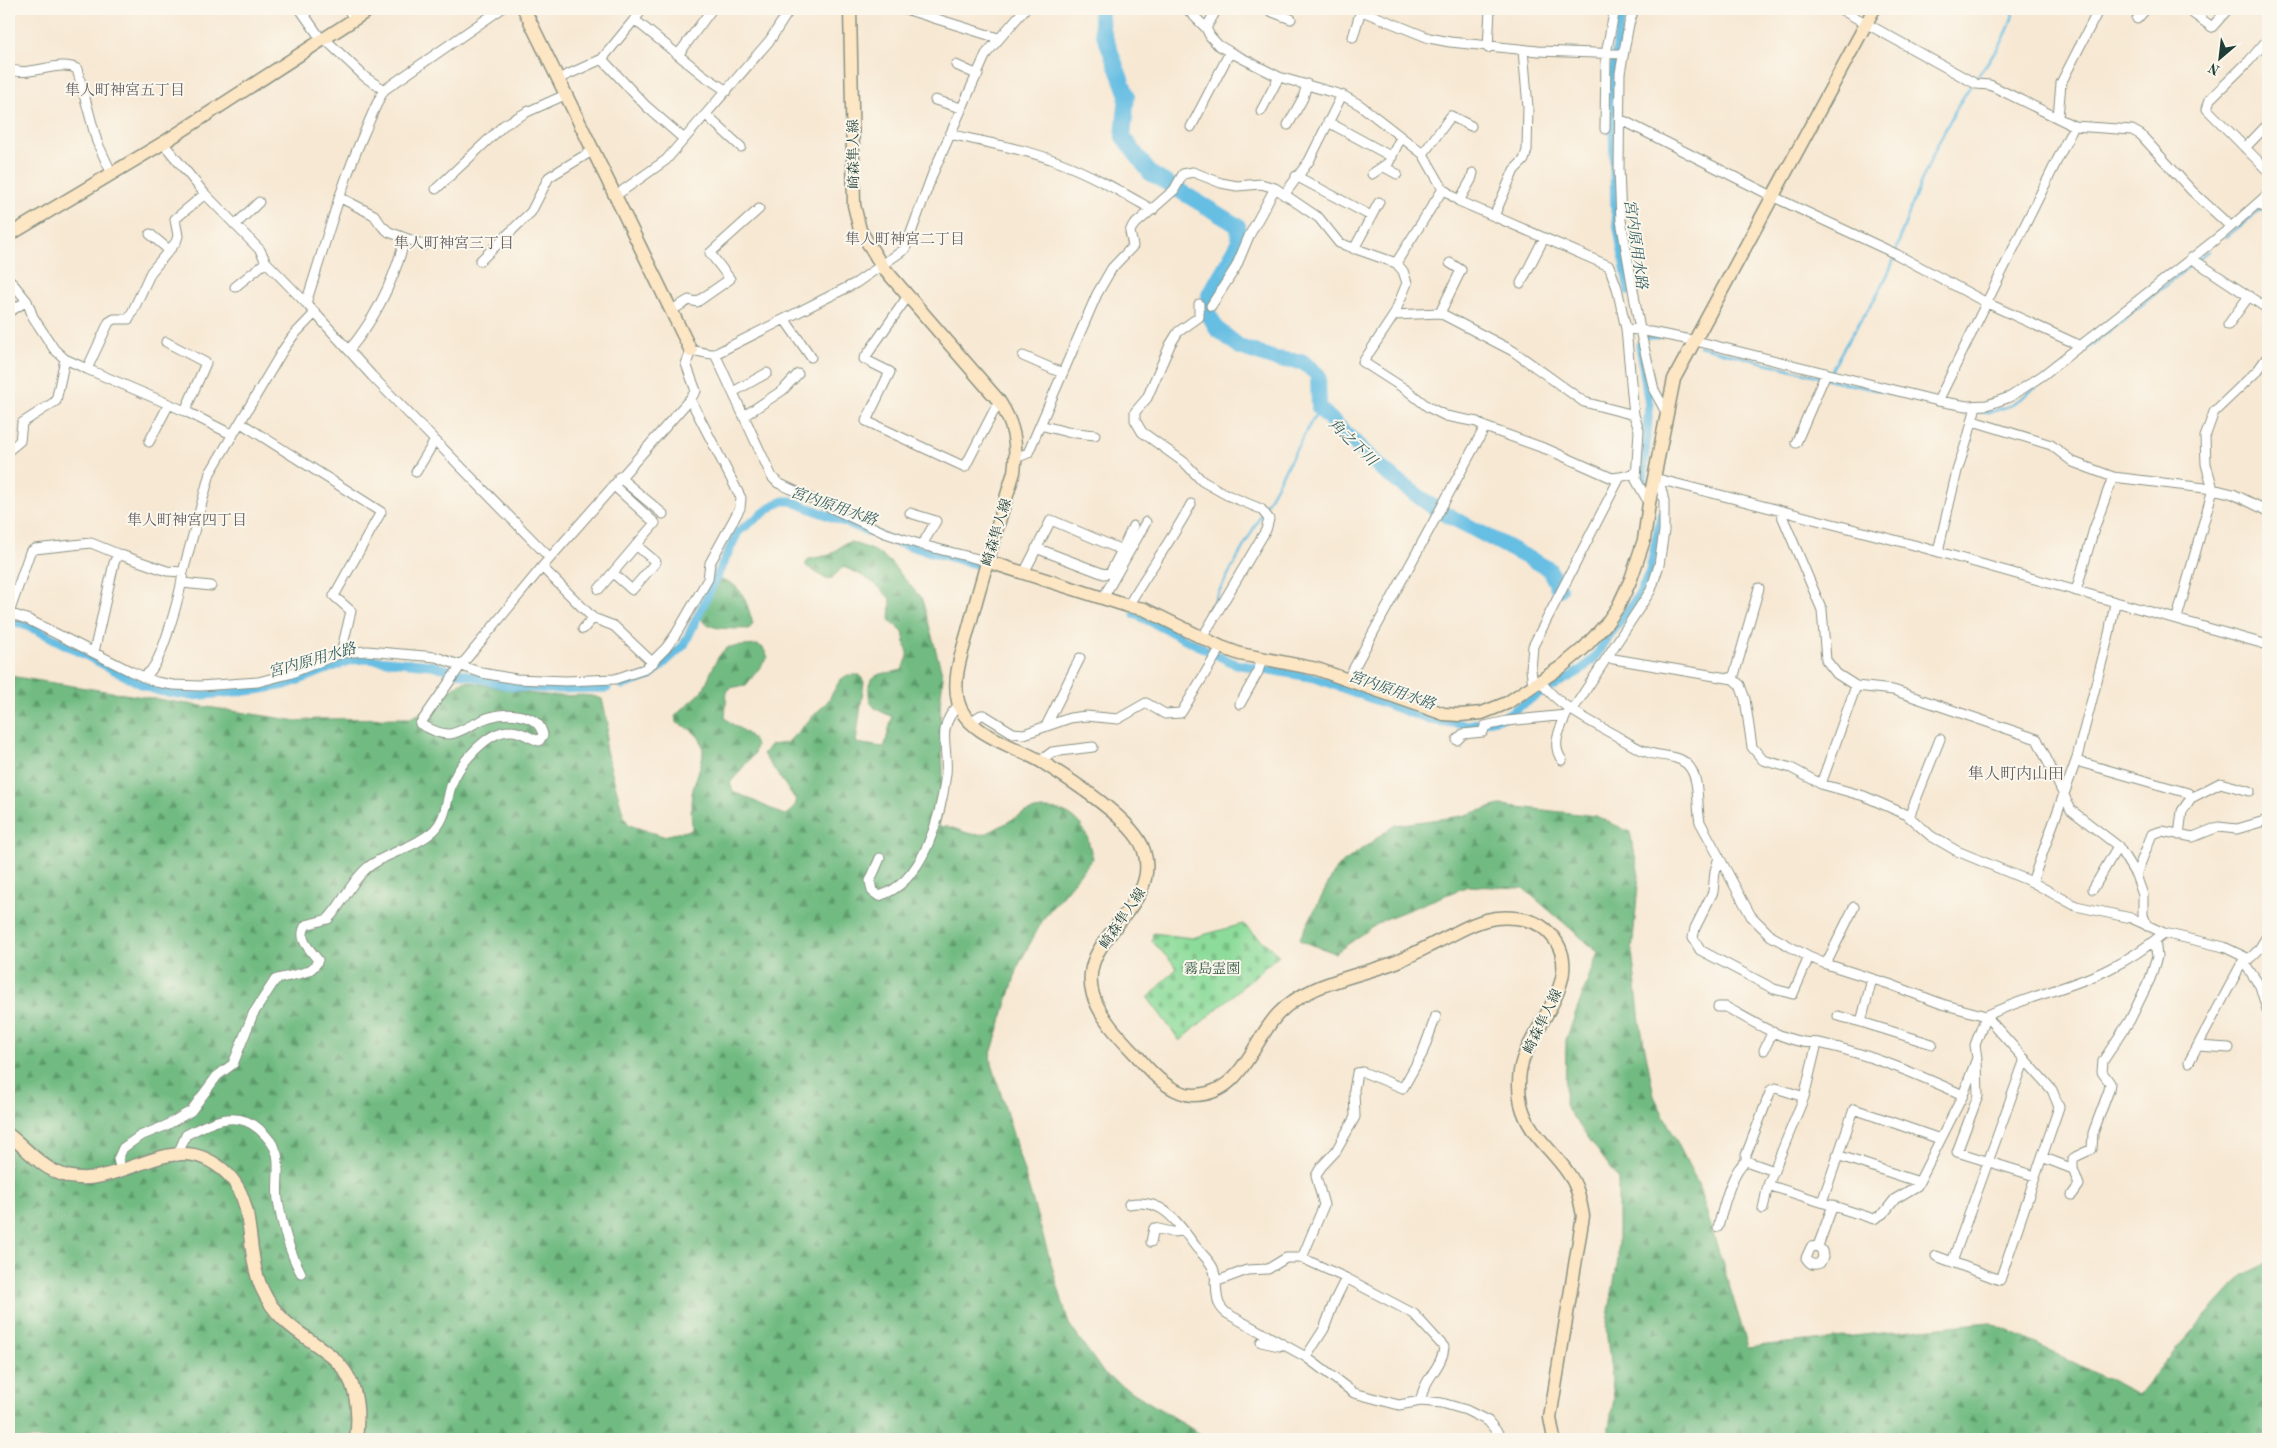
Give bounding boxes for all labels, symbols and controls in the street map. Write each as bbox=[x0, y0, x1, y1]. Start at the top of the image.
north arrow bbox=[2194, 32, 2244, 82]
text: N bbox=[2206, 60, 2222, 77]
district label: 隼人町神宮五丁目 bbox=[65, 82, 185, 99]
street label: 崎森隼人線 bbox=[845, 119, 862, 189]
water label: 宮内原用水路 bbox=[1621, 198, 1650, 291]
district label: 隼人町神宮二丁目 bbox=[845, 231, 965, 248]
district label: 隼人町神宮三丁目 bbox=[394, 235, 514, 252]
water label: 角之下川 bbox=[1325, 415, 1382, 471]
water label: 宮内原用水路 bbox=[789, 484, 880, 529]
street label: 崎森隼人線 bbox=[979, 496, 1014, 568]
district label: 隼人町神宮四丁目 bbox=[127, 512, 247, 529]
water label: 宮内原用水路 bbox=[267, 640, 359, 681]
water label: 宮内原用水路 bbox=[1347, 668, 1438, 713]
district label: 隼人町内山田 bbox=[1968, 765, 2064, 783]
street label: 崎森隼人線 bbox=[1097, 885, 1148, 951]
park label: 霧島霊園 bbox=[1184, 961, 1240, 976]
street label: 崎森隼人線 bbox=[1520, 986, 1565, 1056]

